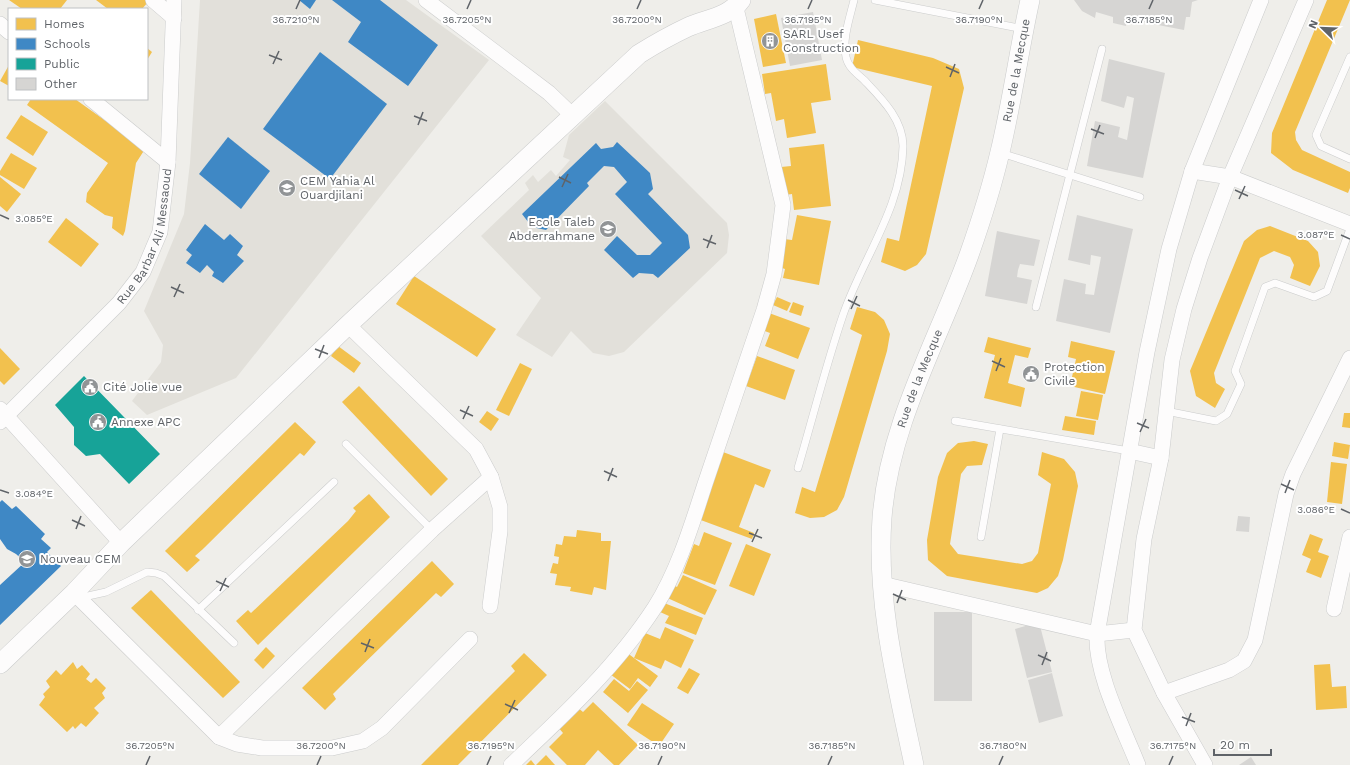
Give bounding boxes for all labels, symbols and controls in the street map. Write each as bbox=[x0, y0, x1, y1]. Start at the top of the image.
legend bbox=[8, 8, 148, 100]
north arrow bbox=[1302, 8, 1342, 48]
text: 36.7210°N bbox=[272, 14, 320, 25]
text: 36.7205°N bbox=[442, 14, 492, 25]
text: 36.7200°N bbox=[612, 14, 662, 25]
text: 36.7195°N bbox=[784, 14, 832, 25]
text: 36.7190°N bbox=[955, 14, 1003, 25]
text: 36.7185°N bbox=[1125, 14, 1173, 25]
text: Homes bbox=[44, 17, 85, 31]
street label: Rue de la Mecque bbox=[1000, 17, 1033, 123]
text: N bbox=[1306, 18, 1321, 31]
place label: SARL Usef Construction bbox=[783, 27, 859, 55]
building icon: SARL Usef Construction bbox=[760, 31, 780, 51]
text: Schools bbox=[44, 37, 90, 51]
text: Public bbox=[44, 57, 80, 71]
text: Other bbox=[44, 77, 77, 91]
street label: Rue Barbar Ali Messaoud bbox=[114, 168, 174, 307]
place label: CEM Yahia Al Ouardjilani bbox=[300, 174, 375, 202]
school or university icon: CEM Yahia Al Ouardjilani bbox=[277, 178, 297, 198]
text: 3.085°E bbox=[15, 213, 53, 224]
place label: Ecole Taleb Abderrahmane bbox=[509, 215, 595, 243]
school or university icon: Ecole Taleb Abderrahmane bbox=[598, 219, 618, 239]
text: 3.087°E bbox=[1298, 229, 1334, 240]
street label: Rue de la Mecque bbox=[894, 327, 945, 430]
place label: Protection Civile bbox=[1044, 360, 1105, 388]
public building icon: Protection Civile bbox=[1021, 364, 1041, 384]
public building icon: Cité Jolie vue bbox=[80, 377, 100, 397]
place label: Cité Jolie vue bbox=[103, 380, 182, 394]
public building icon: Annexe APC bbox=[88, 412, 108, 432]
place label: Annexe APC bbox=[111, 415, 181, 429]
text: 3.084°E bbox=[15, 488, 53, 499]
text: 3.086°E bbox=[1297, 504, 1335, 515]
school or university icon: Nouveau CEM bbox=[17, 549, 37, 569]
place label: Nouveau CEM bbox=[40, 552, 121, 566]
scale bar bbox=[1214, 731, 1271, 757]
text: 20 m bbox=[1220, 738, 1250, 752]
text: 36.7205°N bbox=[125, 740, 175, 751]
text: 36.7200°N bbox=[296, 740, 346, 751]
text: 36.7195°N bbox=[467, 740, 515, 751]
text: 36.7190°N bbox=[638, 740, 686, 751]
text: 36.7185°N bbox=[808, 740, 856, 751]
text: 36.7180°N bbox=[979, 740, 1027, 751]
text: 36.7175°N bbox=[1150, 740, 1196, 751]

